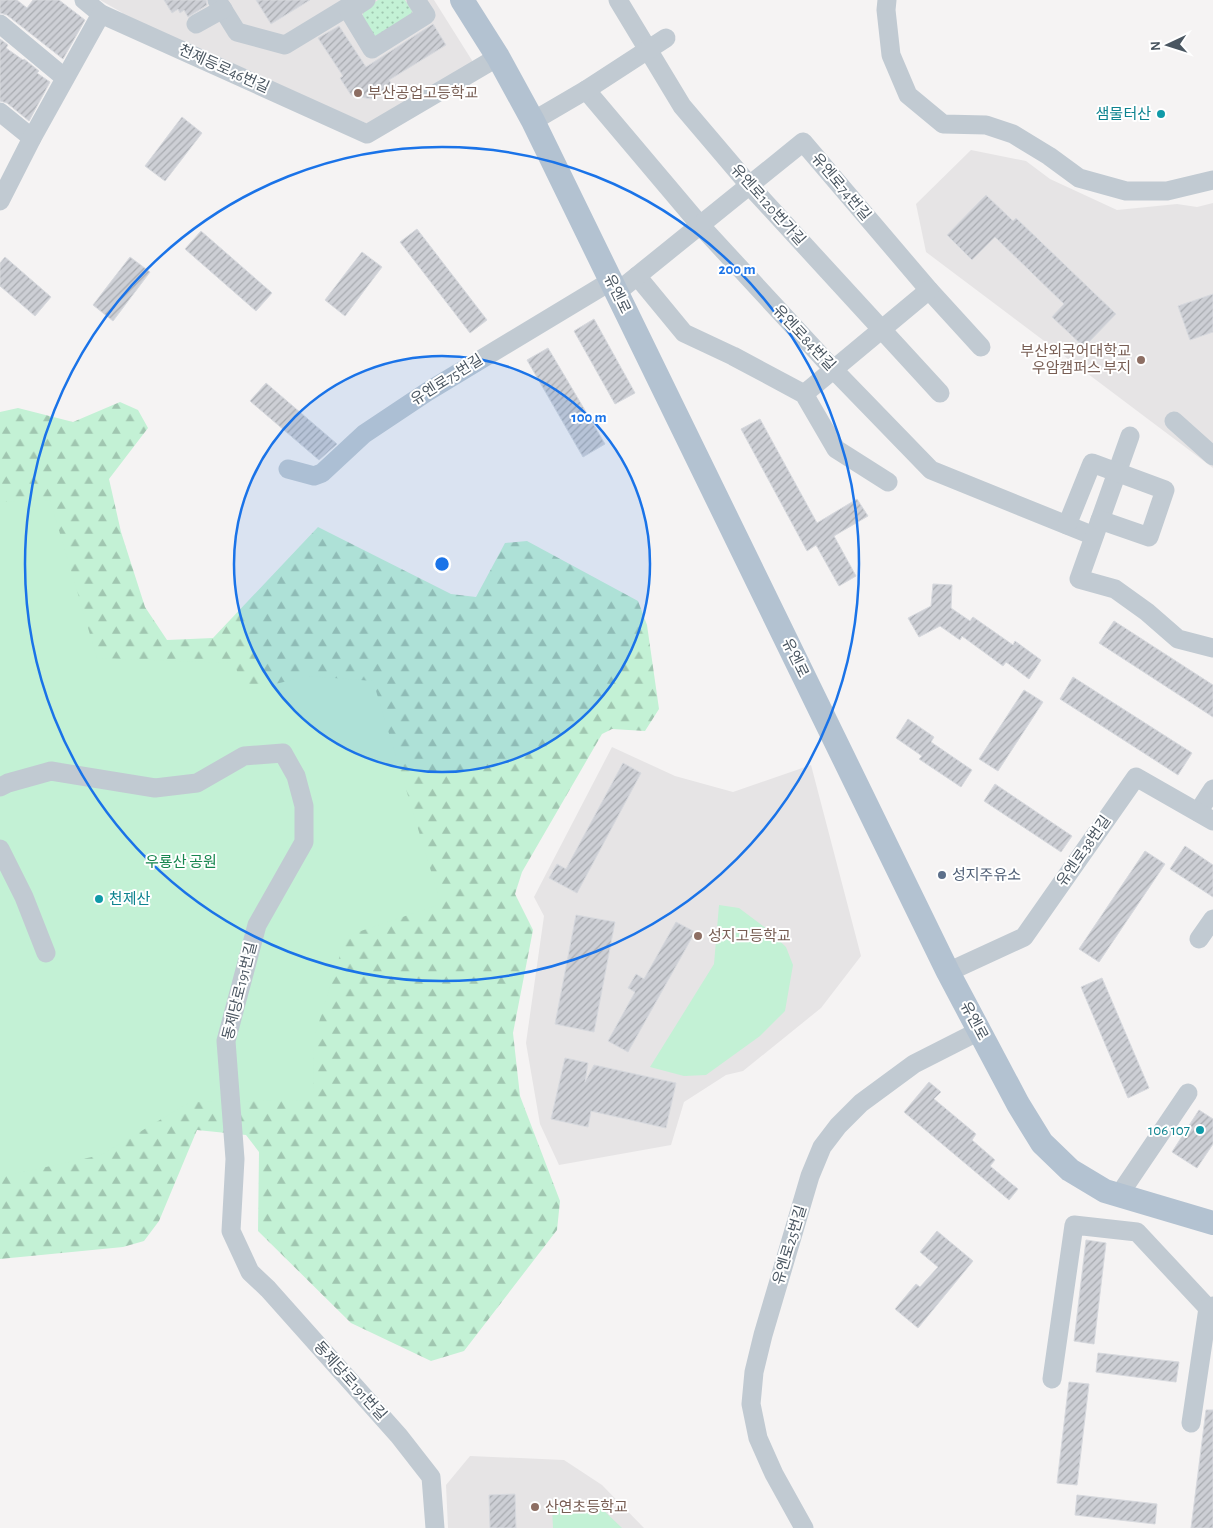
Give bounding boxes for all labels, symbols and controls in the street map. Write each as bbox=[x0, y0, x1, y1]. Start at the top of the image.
north arrow bbox=[1143, 20, 1193, 70]
text: N bbox=[1149, 40, 1163, 51]
street label: 천제등로46번길 bbox=[177, 41, 272, 96]
place label: 부산공업고등학교 bbox=[368, 84, 478, 101]
marker: 부산공업고등학교 bbox=[352, 87, 364, 99]
place label: 샘물터산 bbox=[1096, 106, 1151, 122]
marker: 샘물터산 bbox=[1155, 108, 1167, 120]
street label: 유엔로74번길 bbox=[809, 150, 874, 223]
street label: 유엔로120번가길 bbox=[728, 161, 809, 248]
text: 200 m bbox=[718, 262, 756, 277]
street label: 유엔로 bbox=[601, 272, 634, 316]
street label: 유엔로84번길 bbox=[770, 302, 839, 374]
place label: 부산외국어대학교 우암캠퍼스 부지 bbox=[1021, 342, 1131, 376]
street label: 유엔로75번길 bbox=[408, 351, 486, 408]
marker: 부산외국어대학교 우암캠퍼스 부지 bbox=[1135, 354, 1147, 366]
text: 100 m bbox=[571, 410, 607, 425]
centre of rings bbox=[433, 555, 451, 573]
street label: 유엔로 bbox=[779, 636, 812, 680]
street label: 유엔로38번길 bbox=[1053, 812, 1114, 889]
park label: 우룡산 공원 bbox=[145, 854, 217, 870]
place label: 성지주유소 bbox=[952, 867, 1021, 883]
marker: 성지주유소 bbox=[936, 869, 948, 881]
place label: 천제산 bbox=[109, 890, 151, 907]
marker: 천제산 bbox=[93, 893, 105, 905]
place label: 성지고등학교 bbox=[708, 927, 791, 944]
marker: 성지고등학교 bbox=[692, 930, 704, 942]
street label: 동제당로191번길 bbox=[220, 940, 259, 1041]
street label: 유엔로 bbox=[958, 999, 991, 1043]
place label: 106 107 bbox=[1148, 1123, 1190, 1138]
marker: 106 107 bbox=[1194, 1124, 1206, 1136]
street label: 유엔로25번길 bbox=[770, 1203, 809, 1286]
street label: 동제당로191번길 bbox=[311, 1338, 390, 1423]
place label: 산연초등학교 bbox=[545, 1498, 628, 1515]
marker: 산연초등학교 bbox=[529, 1501, 541, 1513]

